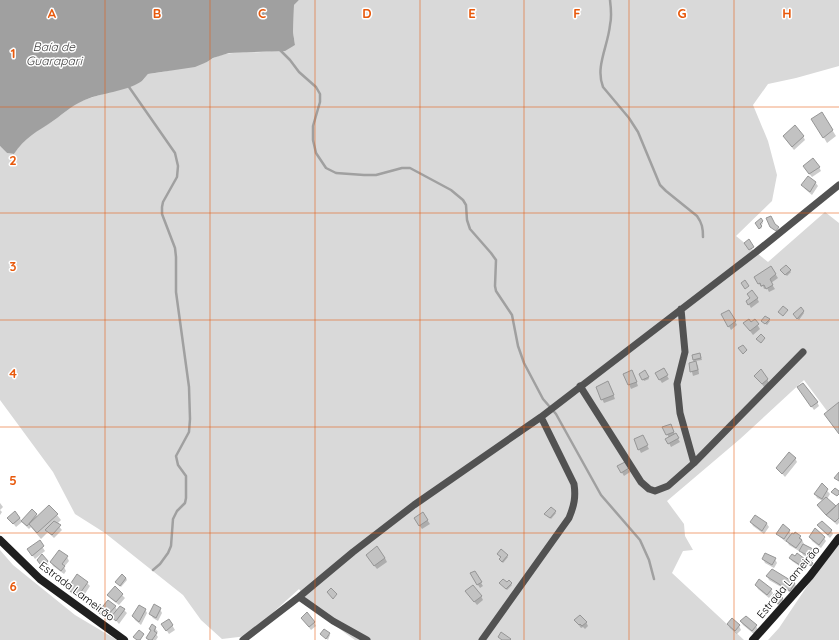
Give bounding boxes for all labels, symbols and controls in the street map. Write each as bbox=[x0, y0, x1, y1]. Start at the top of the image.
text: A bbox=[48, 5, 57, 21]
text: B bbox=[153, 5, 161, 21]
text: C bbox=[258, 5, 266, 21]
text: D bbox=[362, 5, 372, 21]
text: E bbox=[468, 5, 476, 21]
text: F bbox=[573, 5, 581, 21]
text: G bbox=[677, 5, 687, 21]
text: H bbox=[782, 5, 792, 21]
water label: Baía de Guarapari bbox=[26, 39, 83, 68]
text: 1 bbox=[10, 45, 16, 61]
text: 2 bbox=[9, 152, 17, 168]
text: 3 bbox=[10, 258, 17, 274]
text: 4 bbox=[9, 365, 17, 381]
text: 5 bbox=[9, 472, 17, 488]
street label: Estrada Lameirão bbox=[753, 542, 823, 621]
street label: Estrada Lameirão bbox=[37, 558, 118, 624]
text: 6 bbox=[9, 578, 17, 594]

